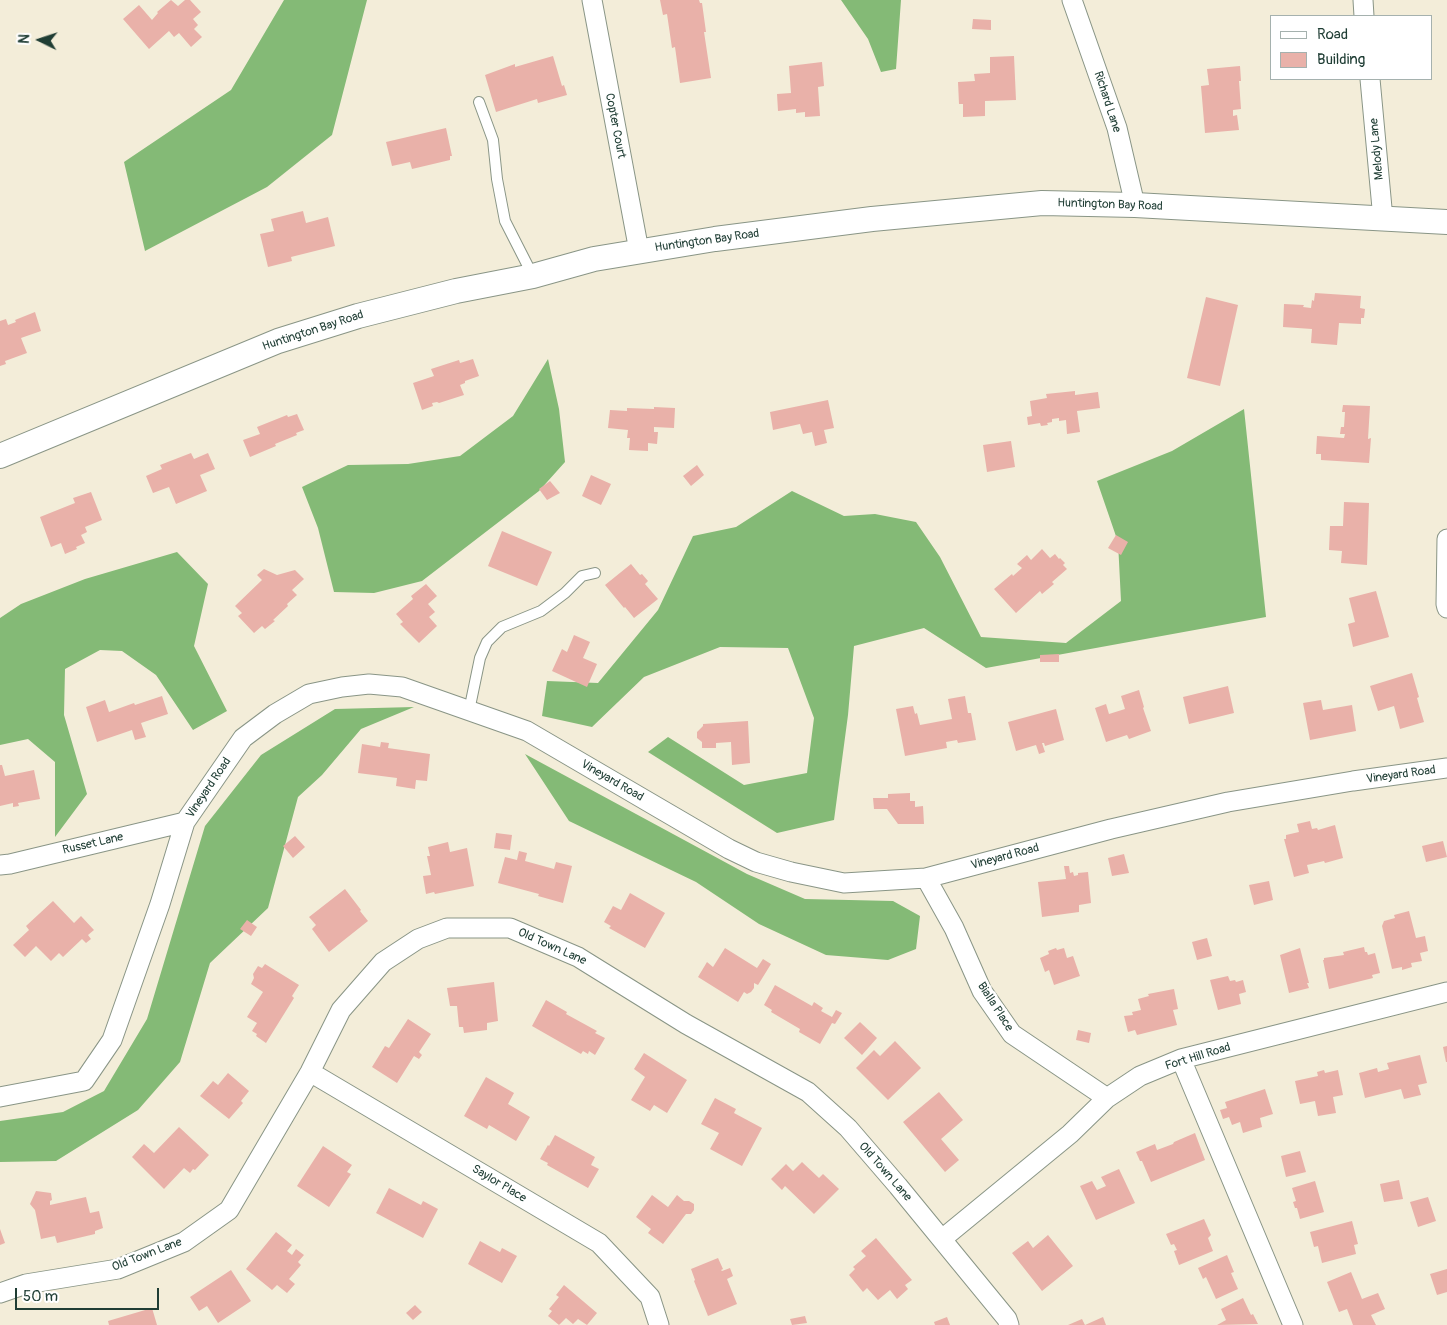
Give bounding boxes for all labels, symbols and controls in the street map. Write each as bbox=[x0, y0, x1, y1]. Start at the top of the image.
north arrow bbox=[15, 15, 65, 65]
legend bbox=[1270, 15, 1432, 80]
text: Road bbox=[1317, 25, 1348, 44]
text: N bbox=[16, 34, 33, 44]
text: Building bbox=[1317, 50, 1365, 69]
street label: Richard Lane bbox=[1090, 70, 1124, 134]
street label: Copter Court bbox=[602, 92, 628, 160]
street label: Melody Lane bbox=[1367, 117, 1387, 181]
street label: Huntington Bay Road bbox=[1057, 196, 1163, 214]
street label: Huntington Bay Road bbox=[654, 227, 760, 255]
street label: Huntington Bay Road bbox=[261, 308, 365, 354]
street label: Vineyard Road bbox=[183, 755, 235, 821]
street label: Vineyard Road bbox=[578, 757, 646, 805]
street label: Vineyard Road bbox=[1365, 763, 1437, 787]
street label: Russet Lane bbox=[61, 830, 125, 858]
street label: Vineyard Road bbox=[969, 841, 1041, 873]
street label: Old Town Lane bbox=[515, 925, 589, 969]
street label: Bialla Place bbox=[974, 980, 1016, 1034]
street label: Fort Hill Road bbox=[1164, 1040, 1232, 1074]
street label: Old Town Lane bbox=[855, 1140, 915, 1204]
street label: Saylor Place bbox=[469, 1162, 529, 1206]
street label: Old Town Lane bbox=[110, 1235, 184, 1275]
scale bar bbox=[18, 1278, 161, 1310]
text: 50 m bbox=[23, 1287, 58, 1306]

